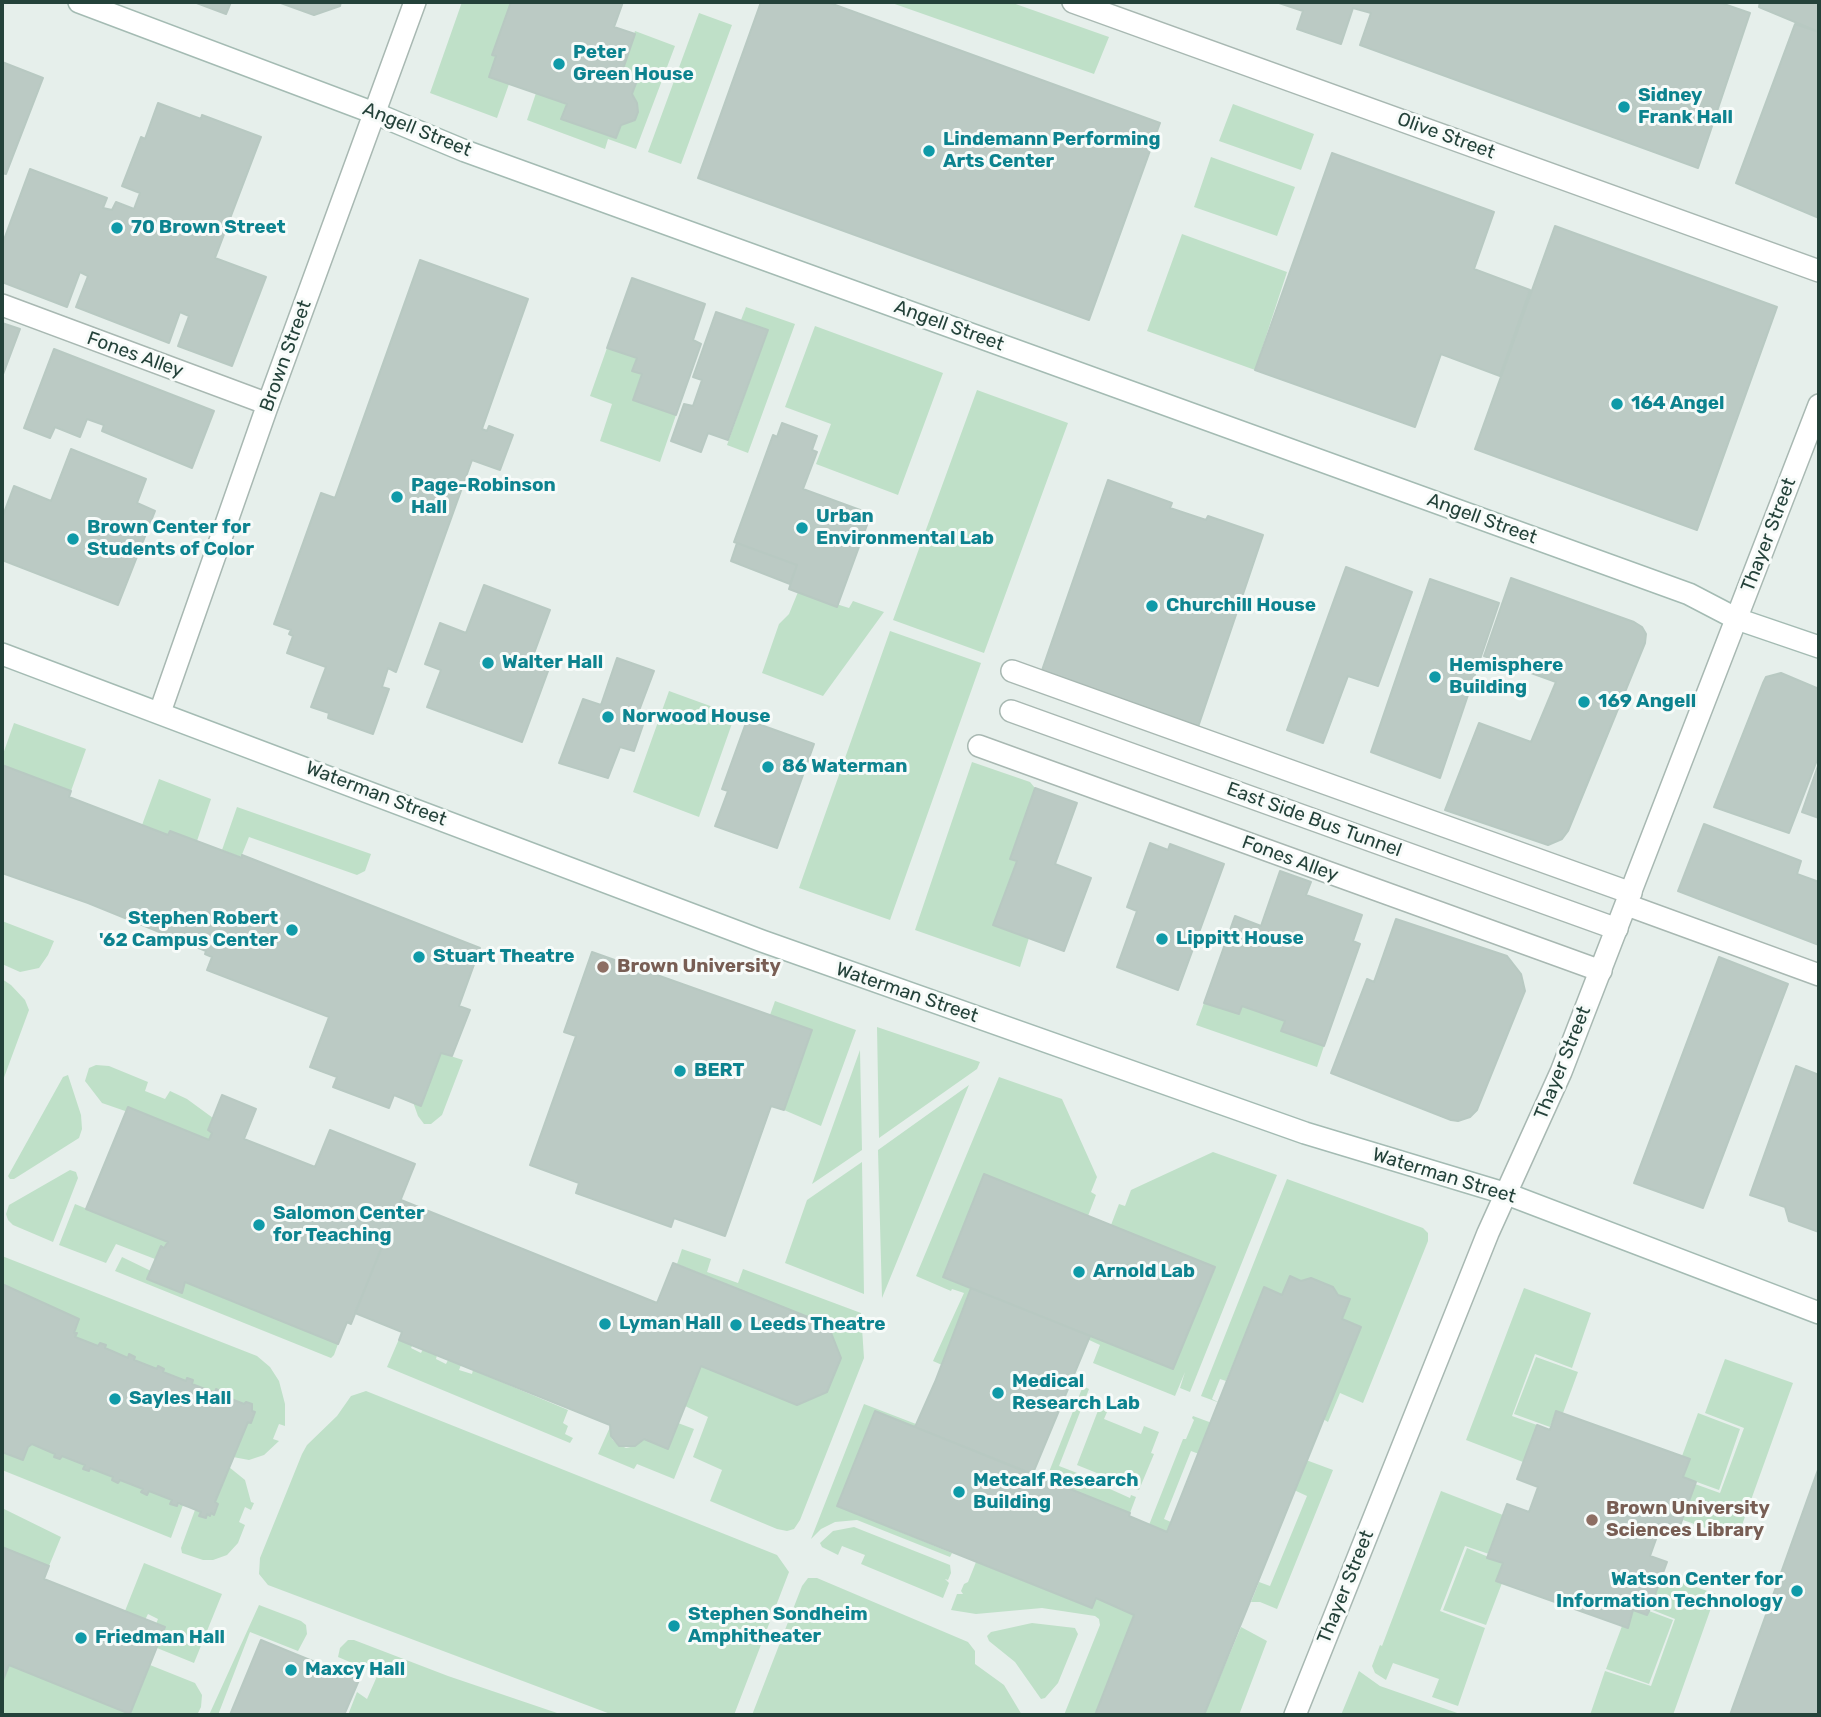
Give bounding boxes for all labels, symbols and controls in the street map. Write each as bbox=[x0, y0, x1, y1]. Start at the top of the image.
place label: Peter Green House bbox=[573, 42, 694, 86]
marker: Peter Green House bbox=[551, 56, 567, 72]
place label: Sidney Frank Hall bbox=[1638, 85, 1733, 129]
street label: Angell Street bbox=[359, 98, 475, 162]
marker: Sidney Frank Hall bbox=[1616, 99, 1632, 115]
street label: Olive Street bbox=[1394, 108, 1498, 164]
place label: Lindemann Performing Arts Center bbox=[943, 129, 1161, 173]
marker: Lindemann Performing Arts Center bbox=[921, 143, 937, 159]
place label: 70 Brown Street bbox=[131, 217, 286, 239]
marker: 70 Brown Street bbox=[109, 220, 125, 236]
street label: Angell Street bbox=[891, 296, 1007, 356]
street label: Brown Street bbox=[255, 297, 317, 415]
street label: Fones Alley bbox=[84, 327, 186, 383]
place label: 164 Angel bbox=[1631, 393, 1724, 415]
marker: 164 Angel bbox=[1609, 396, 1625, 412]
place label: Page-Robinson Hall bbox=[411, 475, 556, 519]
street label: Thayer Street bbox=[1737, 475, 1801, 595]
marker: Page-Robinson Hall bbox=[389, 489, 405, 505]
street label: Angell Street bbox=[1424, 489, 1540, 549]
place label: Urban Environmental Lab bbox=[816, 506, 994, 550]
place label: Brown Center for Students of Color bbox=[87, 517, 254, 561]
marker: Urban Environmental Lab bbox=[794, 520, 810, 536]
marker: Brown Center for Students of Color bbox=[65, 531, 81, 547]
place label: Churchill House bbox=[1166, 595, 1316, 617]
marker: Churchill House bbox=[1144, 598, 1160, 614]
place label: Walter Hall bbox=[502, 652, 603, 674]
marker: Walter Hall bbox=[480, 655, 496, 671]
place label: Hemisphere Building bbox=[1449, 655, 1563, 699]
marker: Hemisphere Building bbox=[1427, 669, 1443, 685]
place label: 169 Angell bbox=[1598, 691, 1696, 713]
marker: 169 Angell bbox=[1576, 694, 1592, 710]
place label: Norwood House bbox=[622, 706, 771, 728]
marker: Norwood House bbox=[600, 709, 616, 725]
place label: 86 Waterman bbox=[782, 756, 907, 778]
street label: Waterman Street bbox=[302, 757, 450, 831]
marker: 86 Waterman bbox=[760, 759, 776, 775]
street label: East Side Bus Tunnel bbox=[1223, 778, 1405, 862]
street label: Fones Alley bbox=[1239, 831, 1341, 887]
place label: Stephen Robert '62 Campus Center bbox=[99, 908, 278, 952]
marker: Stephen Robert '62 Campus Center bbox=[284, 922, 300, 938]
place label: Lippitt House bbox=[1176, 928, 1304, 950]
marker: Lippitt House bbox=[1154, 931, 1170, 947]
place label: Stuart Theatre bbox=[433, 946, 575, 968]
marker: Stuart Theatre bbox=[411, 949, 427, 965]
place label: Brown University bbox=[617, 956, 781, 978]
street label: Waterman Street bbox=[833, 958, 981, 1028]
marker: Brown University bbox=[595, 959, 611, 975]
street label: Thayer Street bbox=[1530, 1003, 1596, 1123]
place label: BERT bbox=[694, 1060, 744, 1082]
marker: BERT bbox=[672, 1063, 688, 1079]
street label: Waterman Street bbox=[1369, 1143, 1519, 1209]
place label: Salomon Center for Teaching bbox=[273, 1203, 425, 1247]
marker: Salomon Center for Teaching bbox=[251, 1217, 267, 1233]
place label: Arnold Lab bbox=[1093, 1261, 1195, 1283]
marker: Arnold Lab bbox=[1071, 1264, 1087, 1280]
place label: Lyman Hall bbox=[619, 1313, 721, 1335]
place label: Leeds Theatre bbox=[750, 1314, 885, 1336]
marker: Lyman Hall bbox=[597, 1316, 613, 1332]
marker: Leeds Theatre bbox=[728, 1317, 744, 1333]
place label: Medical Research Lab bbox=[1012, 1371, 1140, 1415]
marker: Medical Research Lab bbox=[990, 1385, 1006, 1401]
place label: Sayles Hall bbox=[129, 1388, 231, 1410]
marker: Sayles Hall bbox=[107, 1391, 123, 1407]
place label: Metcalf Research Building bbox=[973, 1470, 1139, 1514]
marker: Metcalf Research Building bbox=[951, 1484, 967, 1500]
place label: Brown University Sciences Library bbox=[1606, 1498, 1770, 1542]
marker: Brown University Sciences Library bbox=[1584, 1512, 1600, 1528]
street label: Thayer Street bbox=[1313, 1527, 1379, 1647]
place label: Watson Center for Information Technology bbox=[1556, 1569, 1783, 1613]
marker: Watson Center for Information Technology bbox=[1789, 1583, 1805, 1599]
place label: Stephen Sondheim Amphitheater bbox=[688, 1604, 868, 1648]
marker: Stephen Sondheim Amphitheater bbox=[666, 1618, 682, 1634]
place label: Friedman Hall bbox=[95, 1627, 225, 1649]
marker: Friedman Hall bbox=[73, 1630, 89, 1646]
place label: Maxcy Hall bbox=[305, 1659, 405, 1681]
marker: Maxcy Hall bbox=[283, 1662, 299, 1678]

